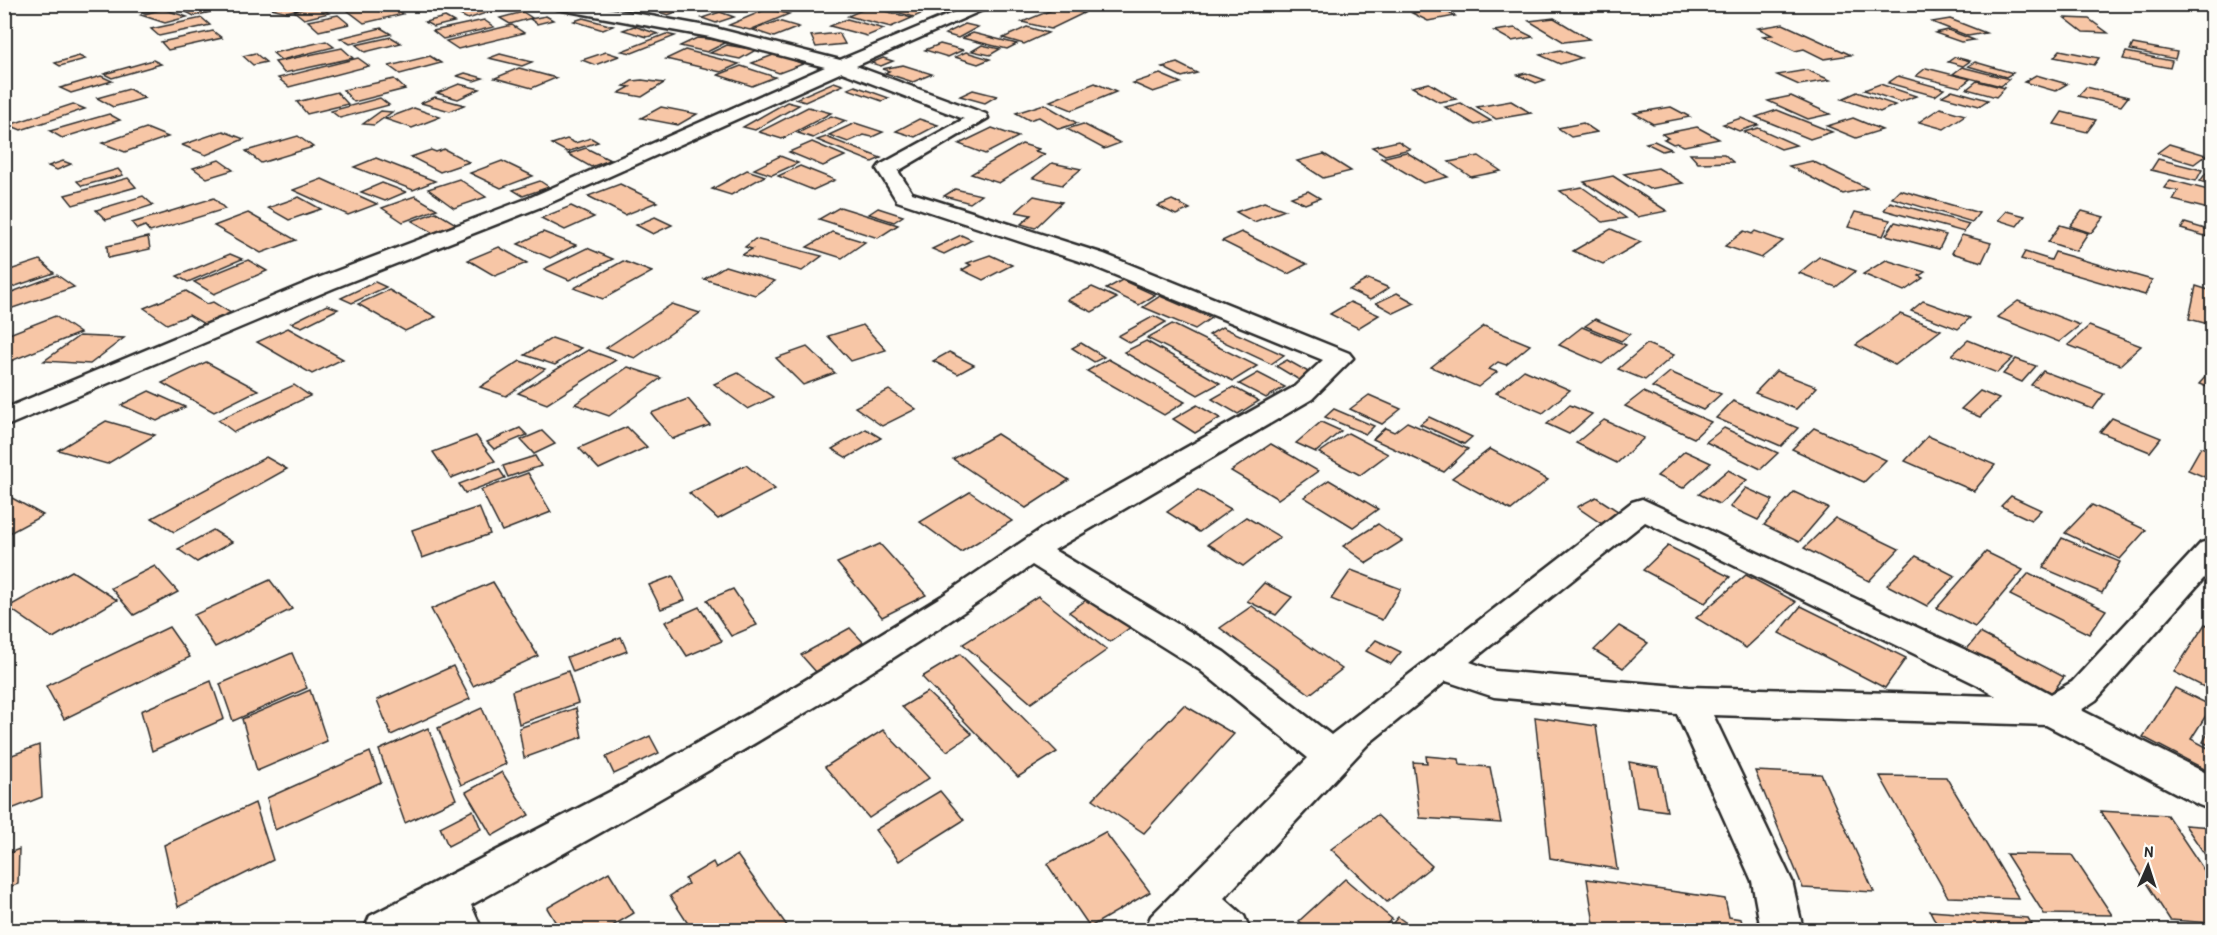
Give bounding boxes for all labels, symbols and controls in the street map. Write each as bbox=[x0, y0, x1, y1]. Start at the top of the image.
north arrow bbox=[2118, 836, 2178, 896]
text: N bbox=[2144, 840, 2154, 862]

